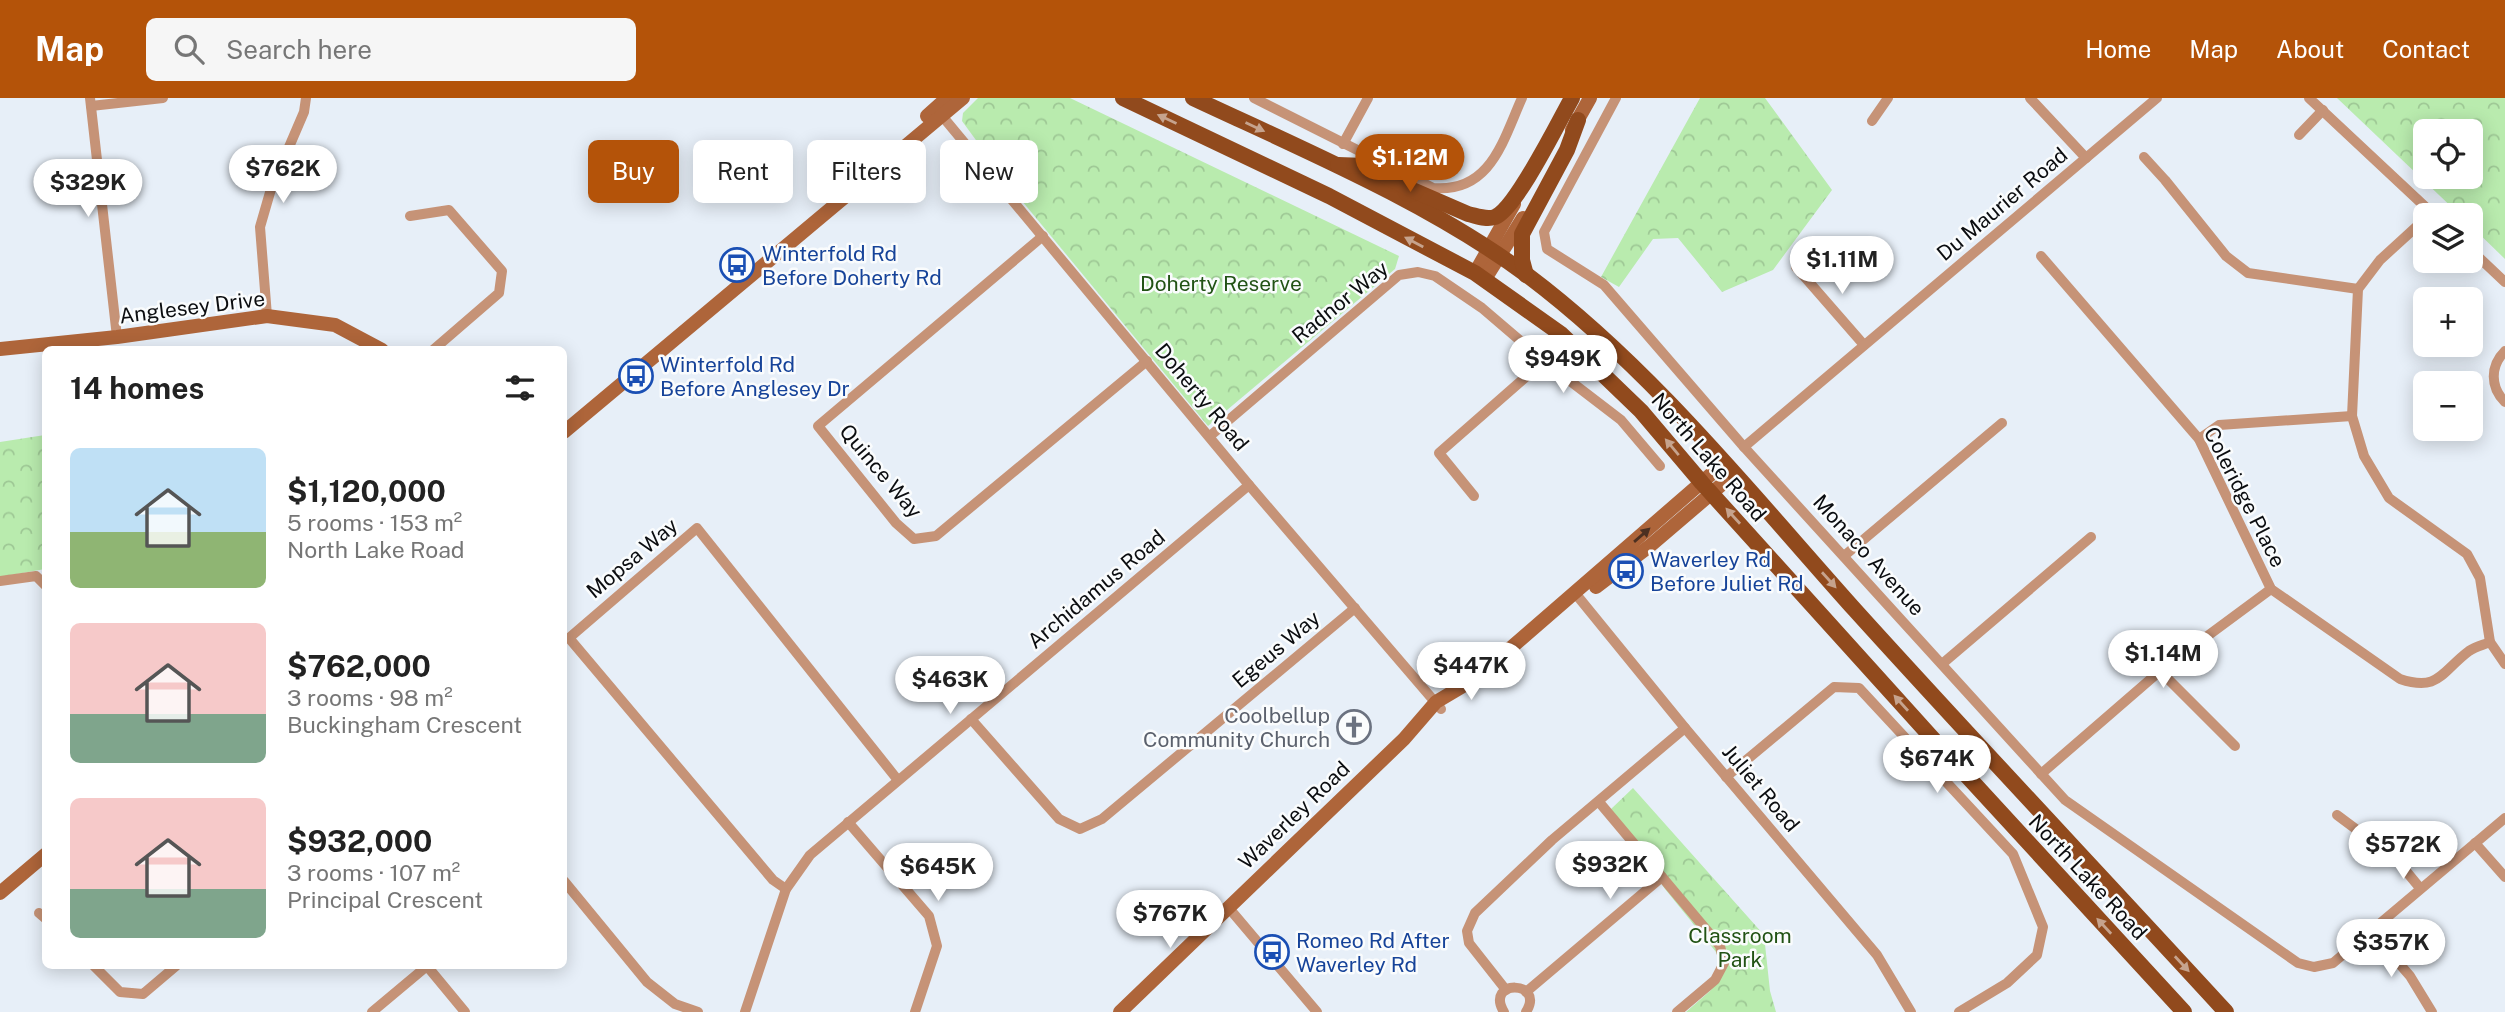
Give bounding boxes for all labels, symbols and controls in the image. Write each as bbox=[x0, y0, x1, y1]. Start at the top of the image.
search box bbox=[146, 18, 636, 81]
text: Map bbox=[35, 30, 104, 68]
icon: search bbox=[170, 30, 208, 68]
text: Search here bbox=[226, 34, 372, 65]
text: Home bbox=[2085, 35, 2151, 63]
text: Map bbox=[2189, 35, 2238, 63]
text: About bbox=[2276, 35, 2344, 63]
text: Contact bbox=[2382, 35, 2470, 63]
one-way arrow bbox=[1157, 113, 1177, 125]
map controls bbox=[2413, 119, 2483, 441]
button: locate bbox=[2413, 119, 2483, 189]
one-way arrow bbox=[1245, 121, 1265, 133]
pin: $1.12M bbox=[1353, 134, 1467, 194]
chip: Buy bbox=[588, 140, 679, 203]
chip: Rent bbox=[693, 140, 793, 203]
chip: Filters bbox=[807, 140, 926, 203]
chip: New bbox=[940, 140, 1038, 203]
street label: Du Maurier Road bbox=[1932, 142, 2072, 266]
text: $1.12M bbox=[1371, 143, 1449, 170]
pin: $762K bbox=[234, 146, 332, 205]
text: $762K bbox=[245, 154, 321, 181]
pin: $329K bbox=[39, 159, 137, 219]
text: $329K bbox=[49, 168, 127, 195]
button: layers bbox=[2413, 203, 2483, 273]
one-way arrow bbox=[1404, 236, 1424, 248]
pin: $1.11M bbox=[1785, 236, 1899, 296]
place label: Winterfold Rd Before Doherty Rd bbox=[762, 241, 942, 290]
text: $1.11M bbox=[1806, 245, 1878, 272]
bus stop icon: Winterfold Rd Before Doherty Rd bbox=[718, 246, 756, 284]
street label: Radnor Way bbox=[1287, 256, 1393, 348]
park label: Doherty Reserve bbox=[1140, 271, 1302, 296]
street label: Anglesey Drive bbox=[118, 286, 266, 328]
button: + bbox=[2413, 287, 2483, 357]
pin: $949K bbox=[1514, 336, 1612, 395]
street label: Doherty Road bbox=[1150, 338, 1254, 456]
text: $949K bbox=[1524, 344, 1602, 371]
place label: Winterfold Rd Before Anglesey Dr bbox=[660, 352, 850, 401]
bus stop icon: Winterfold Rd Before Anglesey Dr bbox=[617, 357, 655, 395]
icon: filters bbox=[501, 369, 539, 407]
text: 14 homes bbox=[70, 370, 204, 406]
button: − bbox=[2413, 371, 2483, 441]
street label: North Lake Road bbox=[1646, 388, 1772, 526]
street label: Quince Way bbox=[835, 419, 927, 523]
street label: Coleridge Place bbox=[2199, 423, 2291, 571]
one-way arrow bbox=[1665, 438, 1680, 455]
text: $1,120,000 bbox=[287, 473, 446, 509]
icon: home bbox=[126, 476, 210, 560]
street label: Monaco Avenue bbox=[1808, 489, 1930, 621]
one-way arrow bbox=[1725, 508, 1741, 525]
text: 5 rooms · 153 m² bbox=[287, 509, 462, 536]
street label: Mopsa Way bbox=[581, 513, 683, 603]
street label: Archidamus Road bbox=[1022, 524, 1170, 654]
one-way arrow bbox=[1633, 527, 1651, 543]
text: North Lake Road bbox=[287, 536, 465, 563]
place label: Waverley Rd Before Juliet Rd bbox=[1650, 547, 1804, 596]
bus stop icon: Waverley Rd Before Juliet Rd bbox=[1607, 552, 1645, 590]
one-way arrow bbox=[1820, 571, 1836, 588]
street label: Egeus Way bbox=[1227, 605, 1325, 693]
pin: $1.14M bbox=[2106, 630, 2220, 690]
text: $1.14M bbox=[2124, 639, 2202, 666]
pin: $447K bbox=[1422, 642, 1520, 702]
text: $762,000 bbox=[287, 648, 431, 684]
icon: home bbox=[126, 651, 210, 735]
text: $447K bbox=[1433, 651, 1509, 678]
pin: $463K bbox=[901, 656, 999, 716]
text: $463K bbox=[911, 665, 989, 692]
text: 3 rooms · 98 m² bbox=[287, 684, 453, 711]
one-way arrow bbox=[1894, 695, 1910, 712]
place label: Coolbellup Community Church bbox=[1143, 703, 1330, 752]
church icon: Coolbellup Community Church bbox=[1335, 708, 1373, 746]
text: Buckingham Crescent bbox=[287, 711, 522, 738]
pin: $674K bbox=[1888, 736, 1986, 795]
street label: Juliet Road bbox=[1717, 739, 1805, 837]
text: $674K bbox=[1899, 744, 1975, 771]
street label: Waverley Road bbox=[1233, 756, 1355, 874]
street label: North Lake Road bbox=[2024, 809, 2152, 945]
pin: $572K bbox=[2354, 822, 2452, 881]
text: $932,000 bbox=[287, 823, 432, 859]
icon: home bbox=[126, 826, 210, 910]
text: $572K bbox=[2365, 830, 2441, 857]
pin: $932K bbox=[1561, 842, 1659, 901]
pin: $645K bbox=[889, 844, 987, 903]
text: $932K bbox=[1571, 850, 1649, 877]
text: $645K bbox=[899, 852, 977, 879]
text: 3 rooms · 107 m² bbox=[287, 859, 460, 886]
text: Principal Crescent bbox=[287, 886, 483, 913]
pin: $767K bbox=[1121, 890, 1219, 950]
text: $767K bbox=[1132, 899, 1208, 926]
one-way arrow bbox=[2096, 918, 2112, 935]
pin: $357K bbox=[2342, 920, 2440, 979]
park label: Classroom Park bbox=[1688, 923, 1792, 972]
place label: Romeo Rd After Waverley Rd bbox=[1296, 928, 1450, 977]
text: $357K bbox=[2352, 928, 2430, 955]
bus stop icon: Romeo Rd After Waverley Rd bbox=[1253, 933, 1291, 971]
one-way arrow bbox=[2173, 955, 2189, 972]

